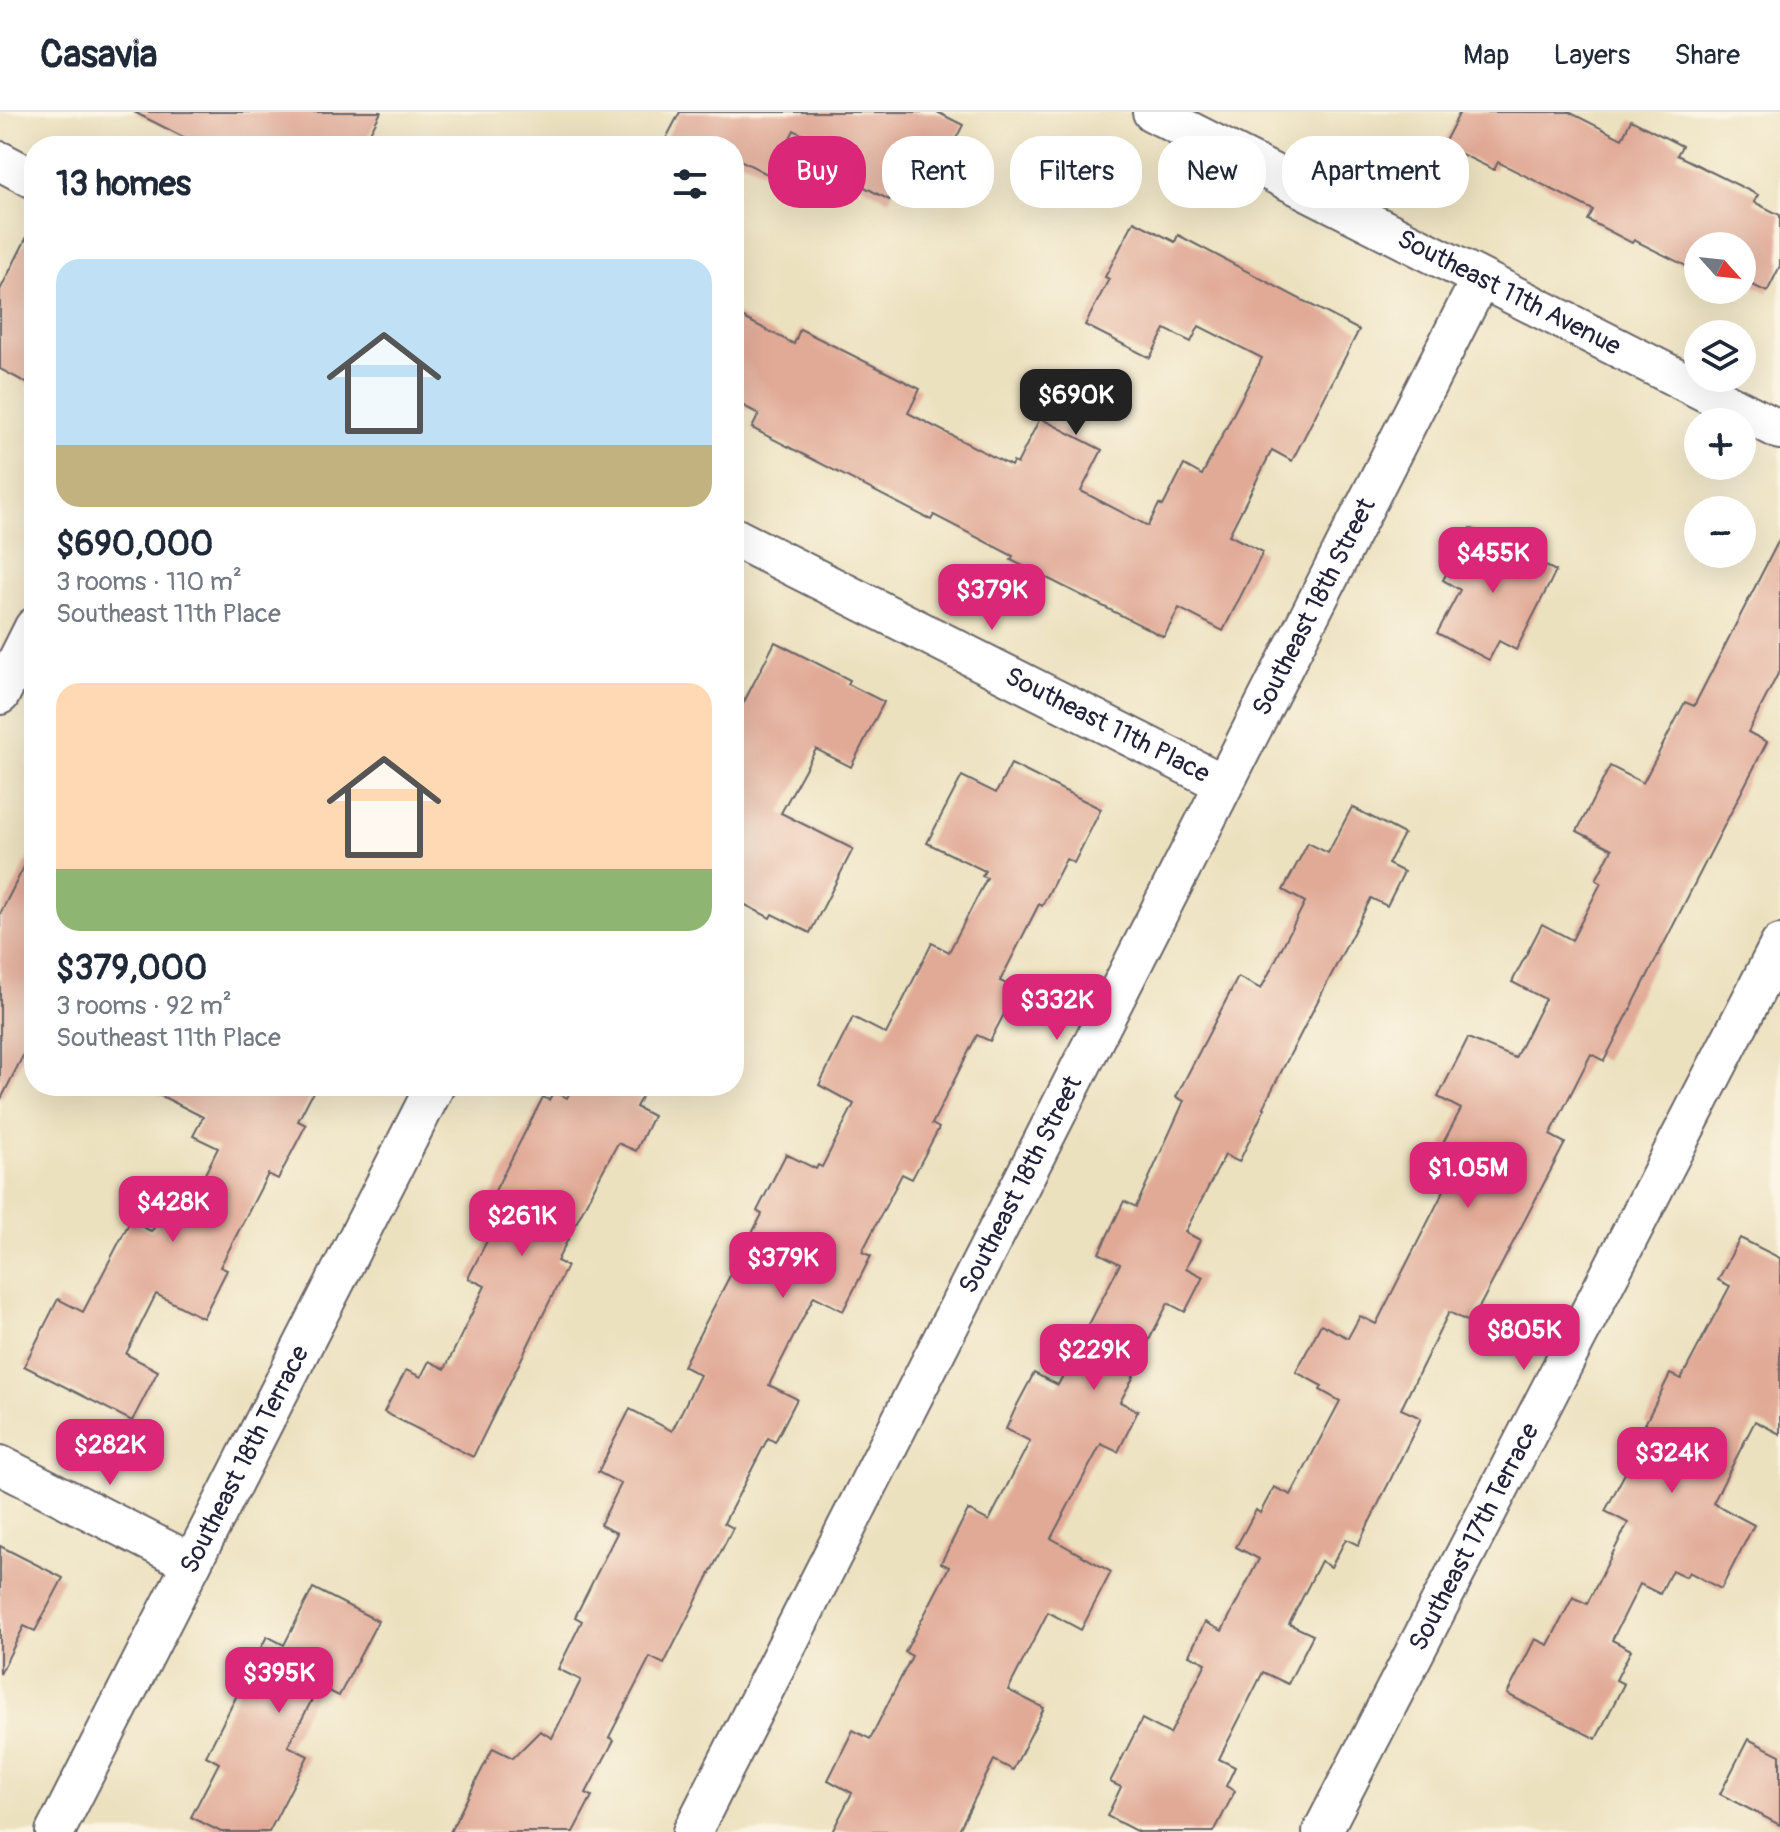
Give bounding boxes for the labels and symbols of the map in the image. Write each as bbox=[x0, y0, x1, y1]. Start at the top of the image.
street label: Southeast 11th Avenue bbox=[1392, 223, 1626, 363]
north arrow bbox=[1684, 232, 1756, 304]
pin: $690K bbox=[1020, 369, 1132, 437]
street label: Southeast 18th Street bbox=[1245, 492, 1383, 721]
pin: $455K bbox=[1437, 527, 1549, 595]
pin: $379K bbox=[936, 564, 1048, 632]
street label: Southeast 11th Place bbox=[1000, 660, 1215, 790]
pin: $332K bbox=[1001, 974, 1113, 1042]
street label: Southeast 18th Street bbox=[952, 1070, 1089, 1299]
pin: $1.05M bbox=[1403, 1142, 1533, 1210]
pin: $428K bbox=[117, 1176, 229, 1244]
pin: $261K bbox=[466, 1190, 578, 1258]
pin: $379K bbox=[727, 1232, 839, 1300]
pin: $805K bbox=[1468, 1304, 1580, 1372]
pin: $229K bbox=[1038, 1324, 1150, 1392]
street label: Southeast 18th Terrace bbox=[173, 1340, 316, 1579]
street label: Southeast 17th Terrace bbox=[1402, 1417, 1546, 1656]
pin: $282K bbox=[54, 1419, 166, 1487]
pin: $324K bbox=[1616, 1427, 1728, 1495]
pin: $395K bbox=[223, 1647, 335, 1715]

